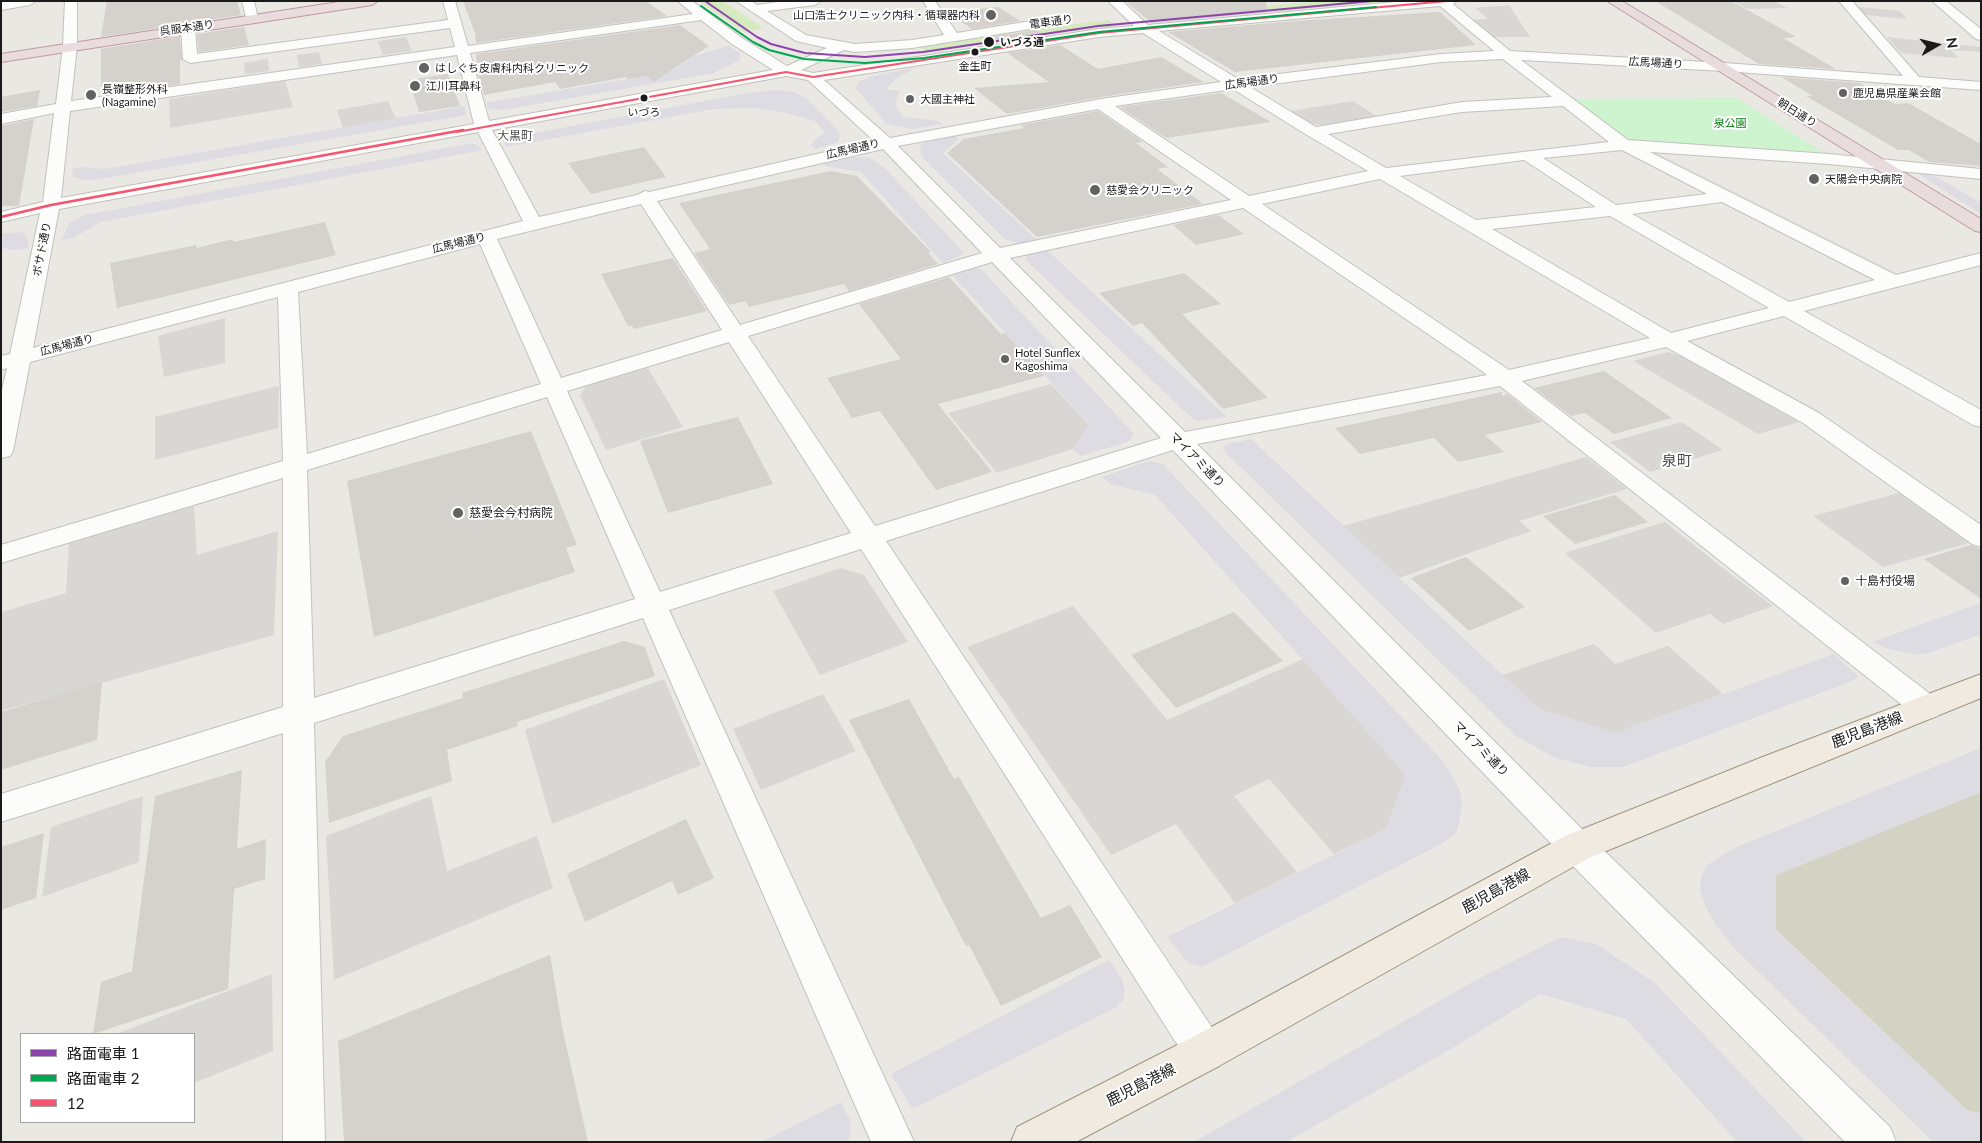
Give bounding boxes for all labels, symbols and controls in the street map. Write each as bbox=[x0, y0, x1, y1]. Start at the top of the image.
place label: 山口浩士クリニック内科・循環器内科 bbox=[793, 8, 980, 22]
marker: 山口浩士クリニック内科・循環器内科 bbox=[984, 8, 998, 22]
street label: 電車通り bbox=[1028, 12, 1074, 32]
street label: 呉服本通り bbox=[159, 18, 215, 38]
north arrow bbox=[1912, 20, 1962, 70]
marker: いづろ通 bbox=[982, 35, 996, 49]
place label: いづろ通 bbox=[1000, 35, 1044, 49]
text: N bbox=[1943, 36, 1962, 49]
marker: 金生町 bbox=[970, 47, 980, 57]
street label: 広馬場通り bbox=[1628, 55, 1684, 71]
place label: 金生町 bbox=[959, 59, 991, 73]
marker: はしぐち皮膚科内科クリニック bbox=[417, 61, 431, 75]
place label: はしぐち皮膚科内科クリニック bbox=[435, 61, 589, 75]
street label: 広馬場通り bbox=[1224, 72, 1280, 92]
marker: 江川耳鼻科 bbox=[408, 79, 422, 93]
place label: 江川耳鼻科 bbox=[426, 79, 481, 93]
place label: 長嶺整形外科 (Nagamine) bbox=[102, 82, 168, 108]
place label: 鹿児島県産業会館 bbox=[1853, 86, 1941, 100]
marker: 鹿児島県産業会館 bbox=[1837, 87, 1849, 99]
marker: 長嶺整形外科 (Nagamine) bbox=[84, 88, 98, 102]
place label: 大國主神社 bbox=[920, 92, 975, 106]
marker: いづろ bbox=[639, 93, 649, 103]
marker: 大國主神社 bbox=[904, 93, 916, 105]
street label: 朝日通り bbox=[1775, 96, 1819, 130]
place label: いづろ bbox=[628, 105, 660, 119]
park label: 泉公園 bbox=[1714, 116, 1746, 130]
district label: 大黒町 bbox=[497, 129, 533, 143]
street label: 広馬場通り bbox=[825, 136, 881, 162]
marker: 天陽会中央病院 bbox=[1807, 172, 1821, 186]
place label: 天陽会中央病院 bbox=[1825, 172, 1902, 186]
marker: 慈愛会クリニック bbox=[1088, 183, 1102, 197]
place label: 慈愛会クリニック bbox=[1106, 183, 1194, 197]
street label: ボサド通り bbox=[30, 221, 54, 277]
street label: 広馬場通り bbox=[431, 230, 487, 256]
street label: 広馬場通り bbox=[39, 332, 95, 358]
place label: Hotel Sunflex Kagoshima bbox=[1015, 346, 1080, 372]
marker: Hotel Sunflex Kagoshima bbox=[999, 353, 1011, 365]
street label: マイアミ通り bbox=[1166, 429, 1228, 491]
district label: 泉町 bbox=[1662, 452, 1692, 470]
marker: 慈愛会今村病院 bbox=[451, 506, 465, 520]
place label: 慈愛会今村病院 bbox=[469, 506, 553, 520]
place label: 十島村役場 bbox=[1855, 574, 1915, 588]
marker: 十島村役場 bbox=[1839, 575, 1851, 587]
street label: 鹿児島港線 bbox=[1829, 708, 1905, 752]
street label: マイアミ通り bbox=[1450, 718, 1512, 780]
street label: 鹿児島港線 bbox=[1459, 865, 1533, 917]
legend bbox=[20, 1033, 195, 1123]
text: 路面電車 1 bbox=[67, 1044, 140, 1062]
street label: 鹿児島港線 bbox=[1104, 1060, 1178, 1110]
text: 路面電車 2 bbox=[67, 1069, 140, 1087]
text: 12 bbox=[67, 1094, 84, 1112]

